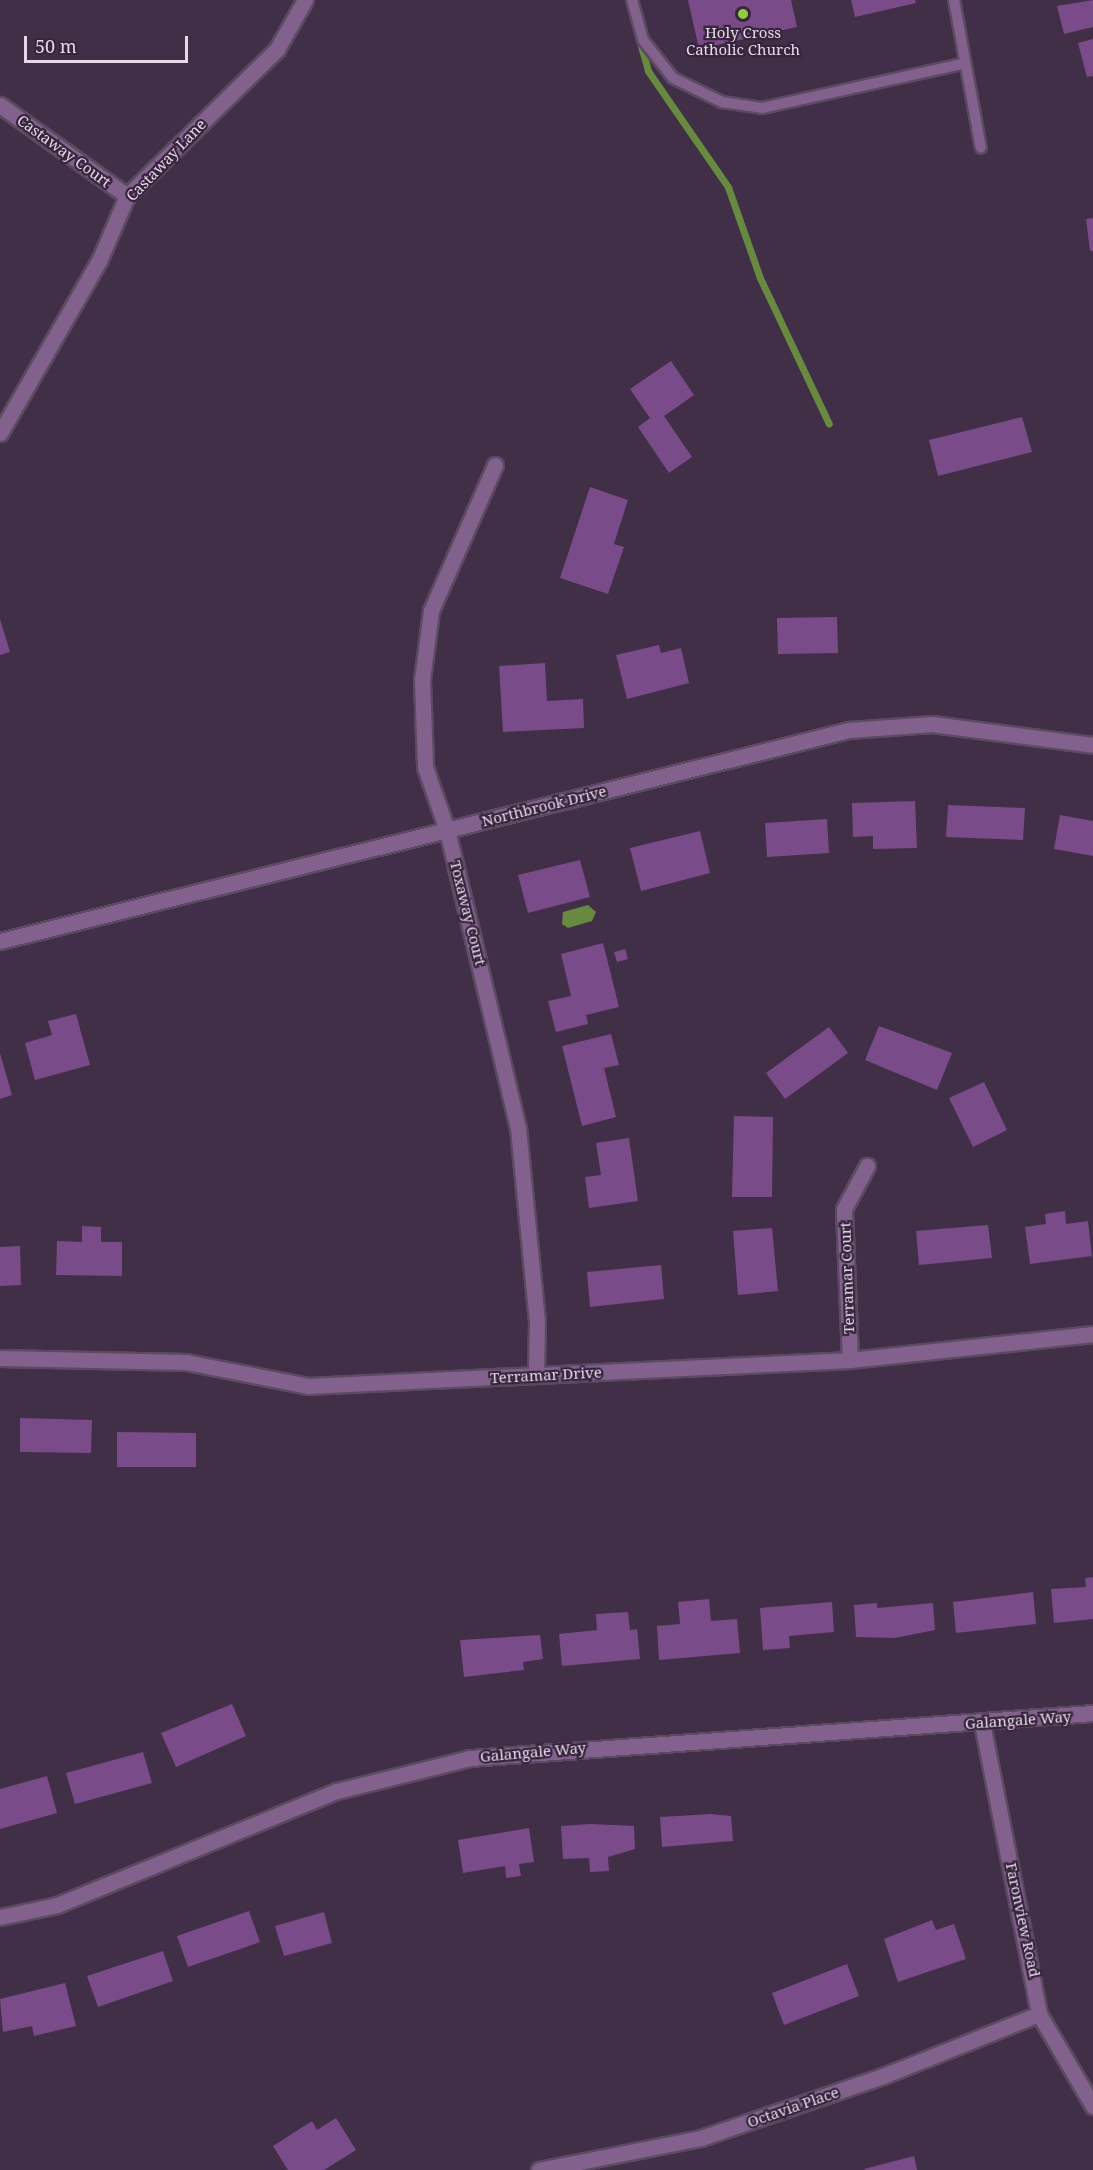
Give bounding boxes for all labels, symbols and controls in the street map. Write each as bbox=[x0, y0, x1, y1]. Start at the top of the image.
marker: Holy Cross Catholic Church bbox=[736, 7, 750, 21]
place label: Holy Cross Catholic Church bbox=[686, 23, 800, 58]
scale bar bbox=[27, 24, 190, 62]
text: 50 m bbox=[35, 34, 77, 58]
street label: Castaway Court bbox=[14, 111, 114, 191]
street label: Castaway Lane bbox=[122, 115, 210, 205]
street label: Northbrook Drive bbox=[480, 782, 608, 830]
street label: Toxaway Court bbox=[446, 859, 490, 967]
street label: Terramar Court bbox=[836, 1222, 858, 1334]
street label: Terramar Drive bbox=[490, 1363, 602, 1387]
street label: Galangale Way bbox=[964, 1707, 1072, 1733]
street label: Galangale Way bbox=[479, 1738, 587, 1766]
street label: Faronview Road bbox=[1002, 1861, 1044, 1979]
street label: Octavia Place bbox=[745, 2083, 841, 2131]

